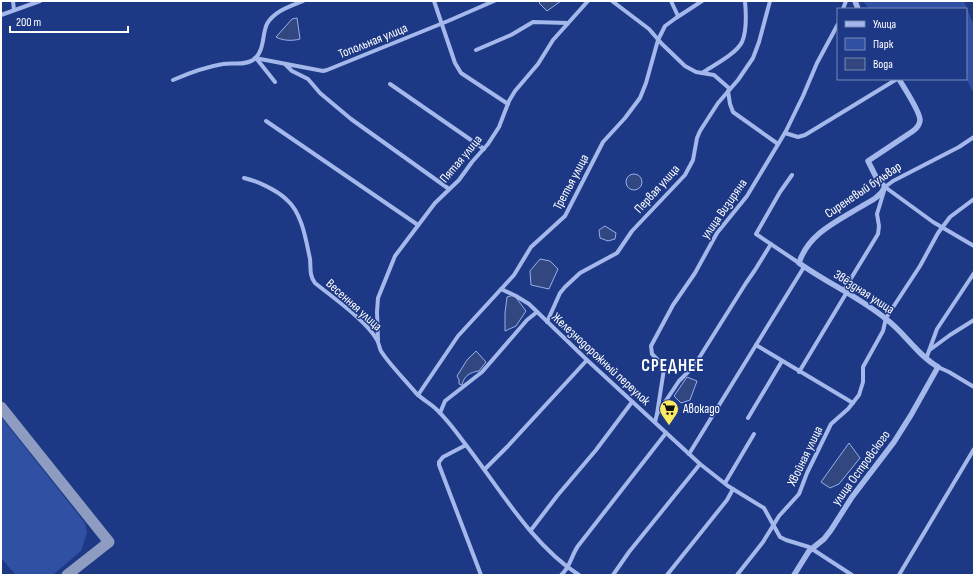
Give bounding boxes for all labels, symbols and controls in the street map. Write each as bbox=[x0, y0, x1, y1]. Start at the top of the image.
scale bar bbox=[10, 8, 128, 34]
legend bbox=[837, 8, 967, 80]
text: 200 m bbox=[16, 15, 42, 30]
text: Улица bbox=[873, 17, 897, 32]
street label: Топольная улица bbox=[336, 20, 410, 62]
text: Парк bbox=[873, 37, 894, 52]
text: Вода bbox=[873, 57, 893, 72]
street label: Пятая улица bbox=[436, 132, 486, 186]
street label: Третья улица bbox=[550, 151, 592, 213]
street label: Сиреневый бульвар bbox=[822, 159, 904, 221]
street label: Первая улица bbox=[631, 161, 683, 217]
street label: улица Визиряна bbox=[697, 176, 751, 242]
street label: Звёздная улица bbox=[831, 266, 897, 318]
street label: Весенняя улица bbox=[323, 276, 385, 334]
street label: Железнодорожный переулок bbox=[548, 309, 654, 409]
district label: СРЕДНЕЕ bbox=[641, 356, 705, 376]
supermarket icon: Авокадо bbox=[658, 398, 680, 426]
place label: Авокадо bbox=[682, 401, 720, 417]
street label: Хвойная улица bbox=[783, 423, 826, 489]
street label: улица Островского bbox=[828, 427, 894, 509]

